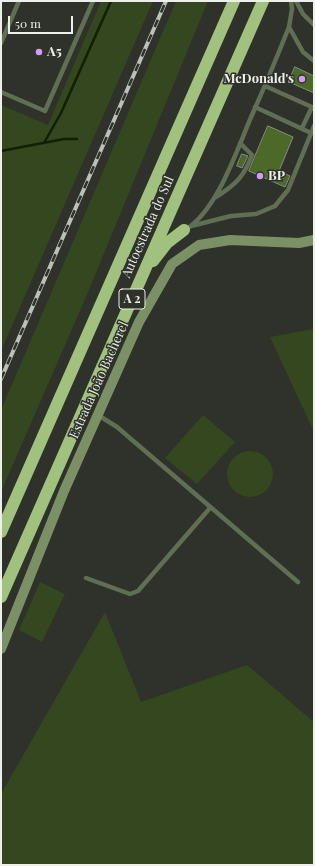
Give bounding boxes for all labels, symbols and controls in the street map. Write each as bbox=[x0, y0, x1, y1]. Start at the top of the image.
scale bar bbox=[10, 8, 75, 34]
text: 50 m bbox=[15, 15, 41, 31]
place label: A5 bbox=[47, 44, 62, 60]
marker: A5 bbox=[34, 47, 44, 57]
place label: McDonald's bbox=[223, 71, 294, 87]
marker: McDonald's bbox=[297, 74, 307, 84]
place label: BP bbox=[268, 168, 285, 184]
marker: BP bbox=[255, 171, 265, 181]
street label: Autoestrada do Sul bbox=[119, 174, 177, 280]
road number: A 2 bbox=[119, 289, 145, 309]
street label: Estrada João Bacherel bbox=[66, 319, 132, 441]

